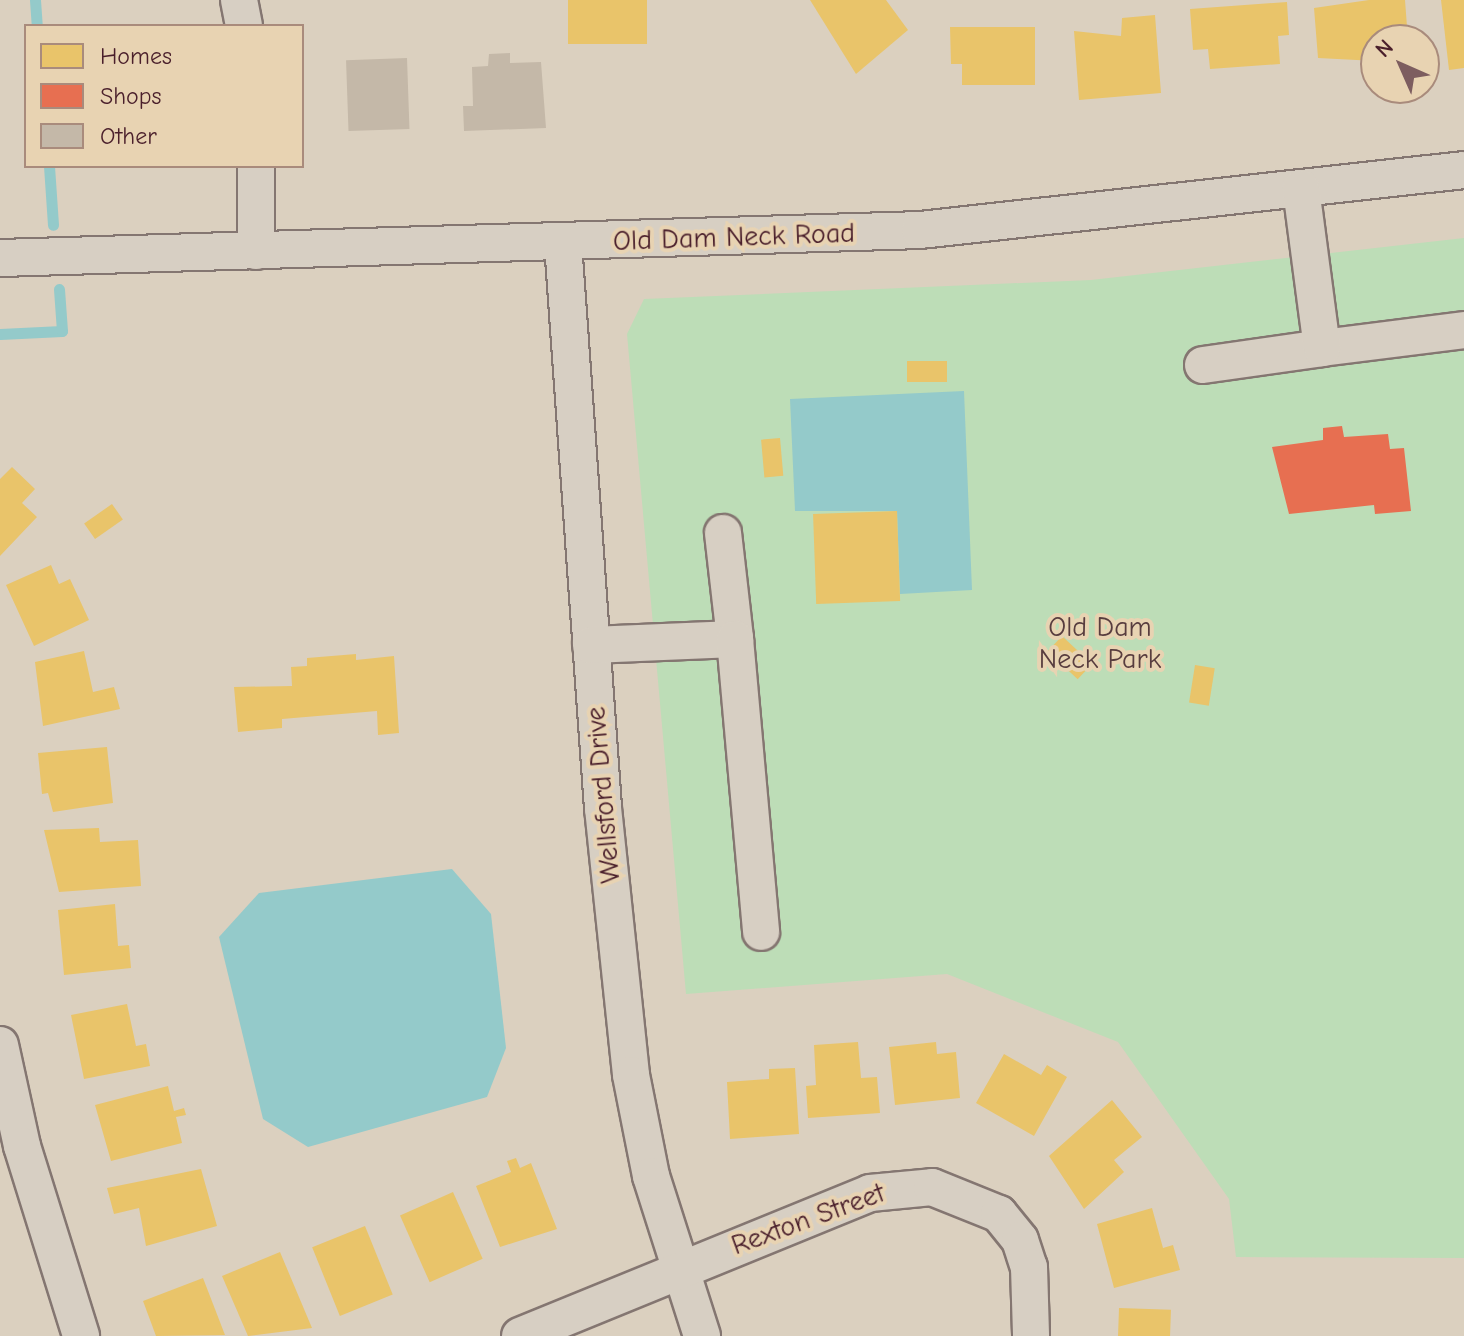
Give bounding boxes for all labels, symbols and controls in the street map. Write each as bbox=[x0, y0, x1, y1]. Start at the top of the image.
legend bbox=[24, 24, 304, 168]
north arrow bbox=[1360, 24, 1440, 104]
text: N bbox=[1370, 34, 1399, 63]
text: Homes bbox=[100, 42, 172, 70]
text: Shops bbox=[100, 82, 161, 110]
text: Other bbox=[100, 122, 157, 150]
street label: Old Dam Neck Road bbox=[612, 216, 856, 258]
park label: Old Dam Neck Park bbox=[1039, 610, 1161, 676]
street label: Wellsford Drive bbox=[579, 705, 627, 885]
street label: Rexton Street bbox=[727, 1176, 889, 1262]

